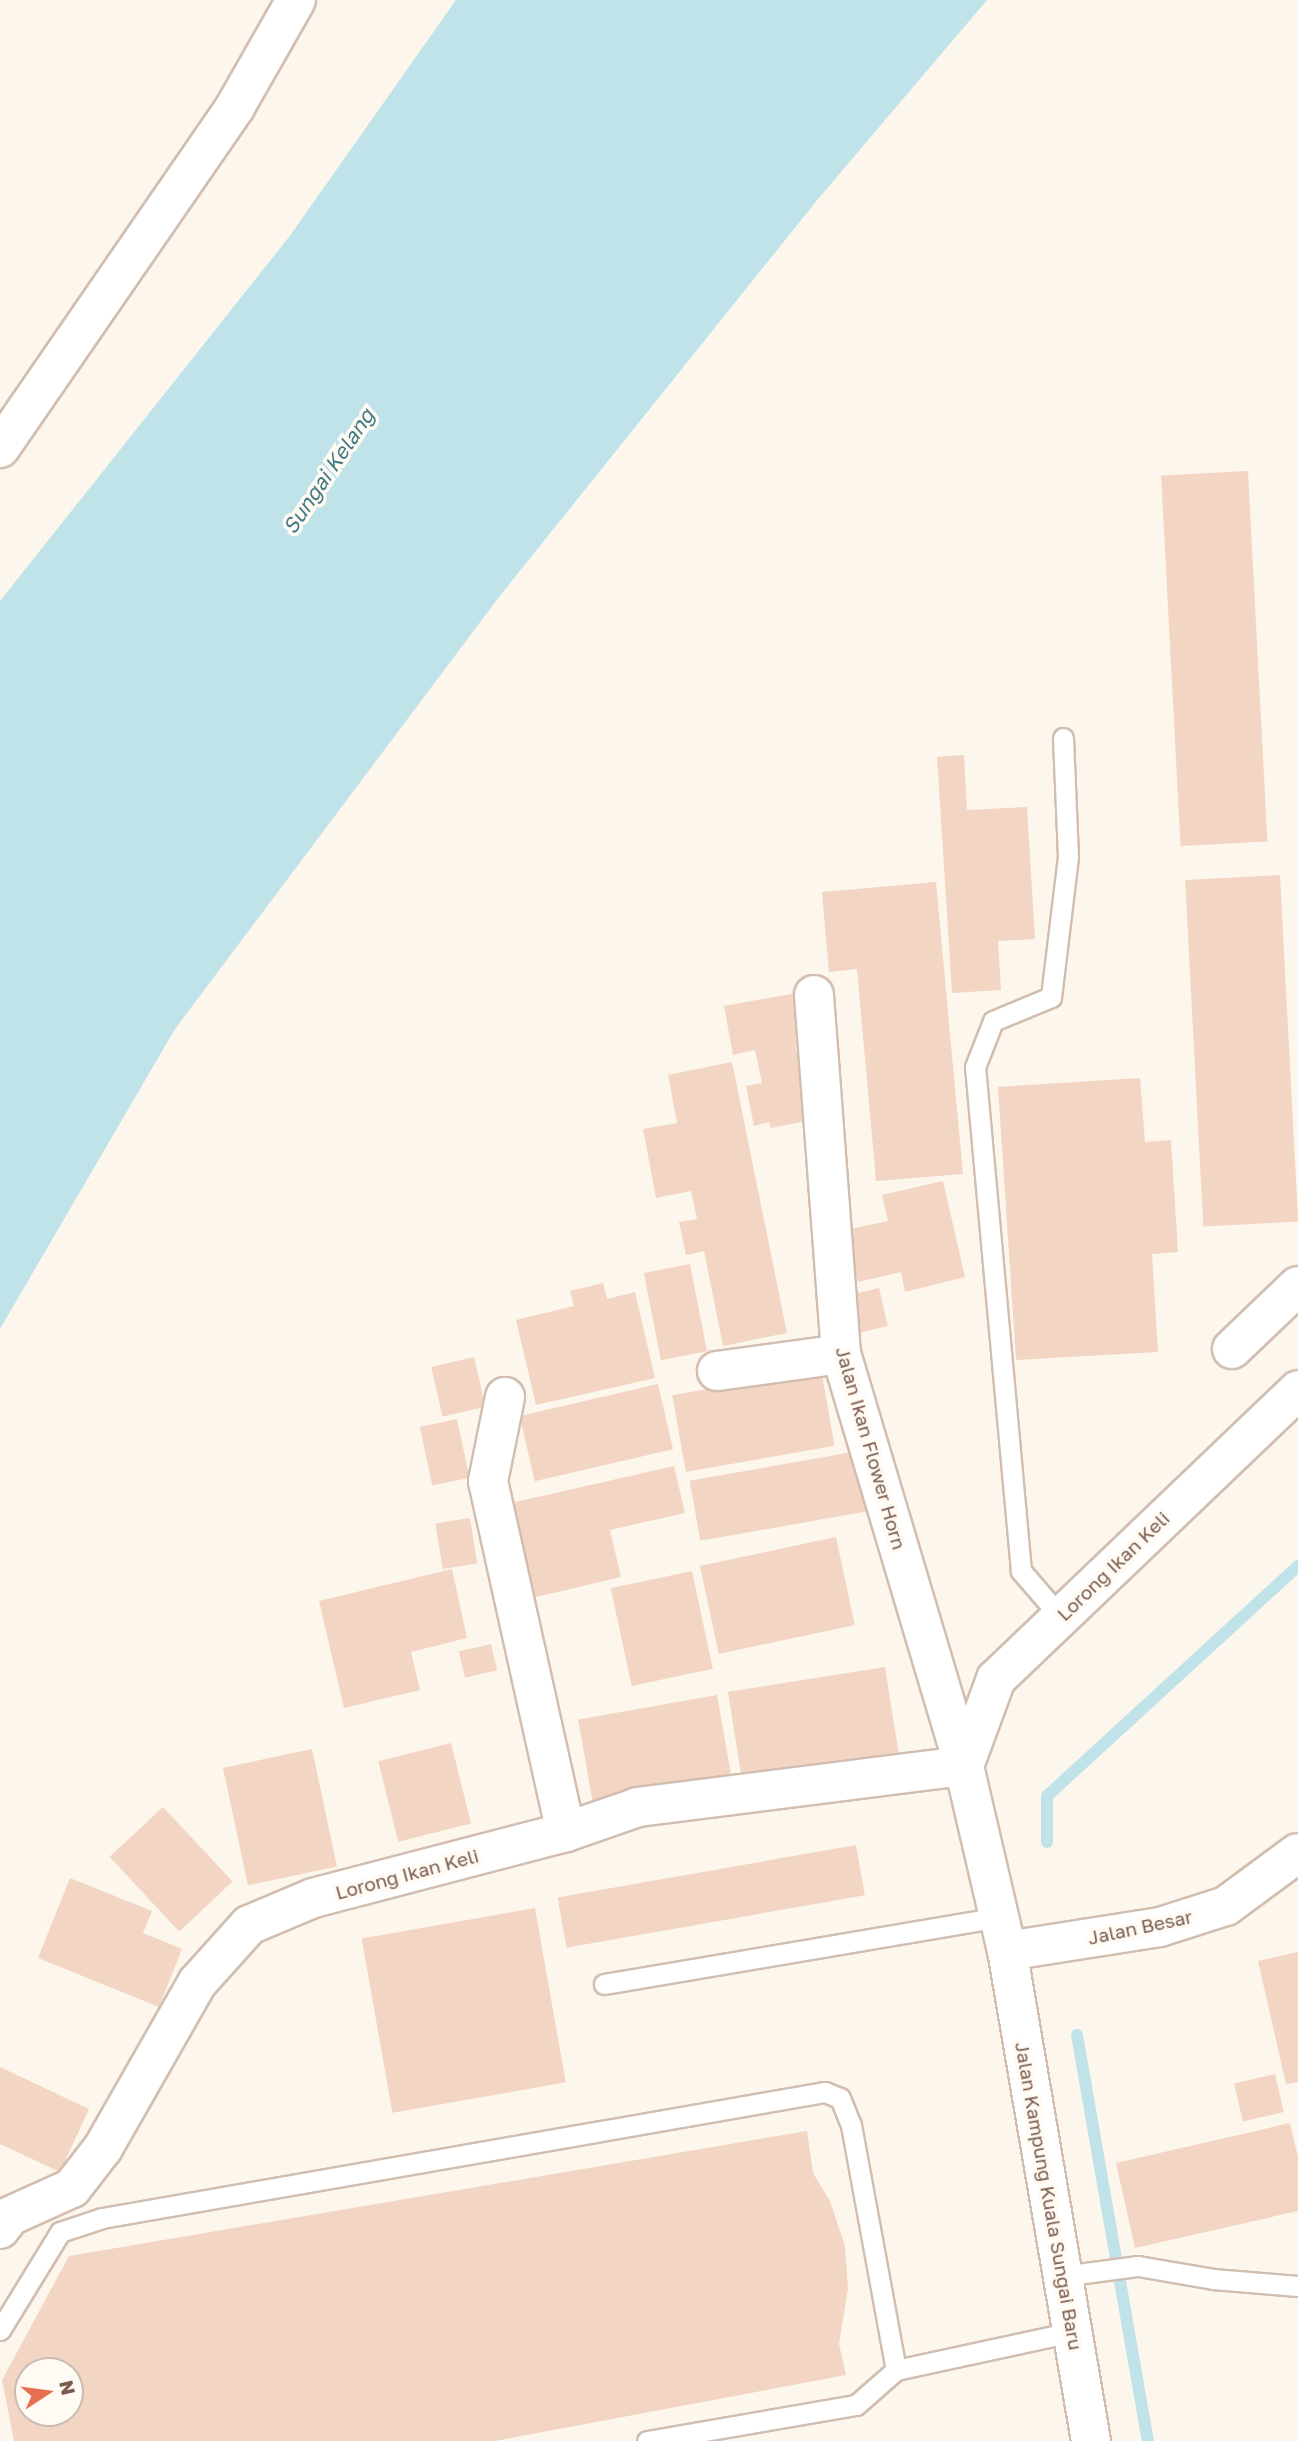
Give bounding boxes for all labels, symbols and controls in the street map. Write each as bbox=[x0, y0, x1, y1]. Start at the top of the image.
water label: Sungai Kelang bbox=[277, 404, 379, 538]
street label: Jalan Ikan Flower Horn bbox=[831, 1344, 911, 1552]
street label: Lorong Ikan Keli bbox=[1052, 1507, 1174, 1625]
street label: Lorong Ikan Keli bbox=[333, 1844, 481, 1904]
street label: Jalan Besar bbox=[1086, 1905, 1194, 1949]
street label: Jalan Kampung Kuala Sungai Baru bbox=[1011, 2040, 1087, 2352]
north arrow bbox=[14, 2357, 84, 2427]
text: N bbox=[55, 2378, 81, 2397]

